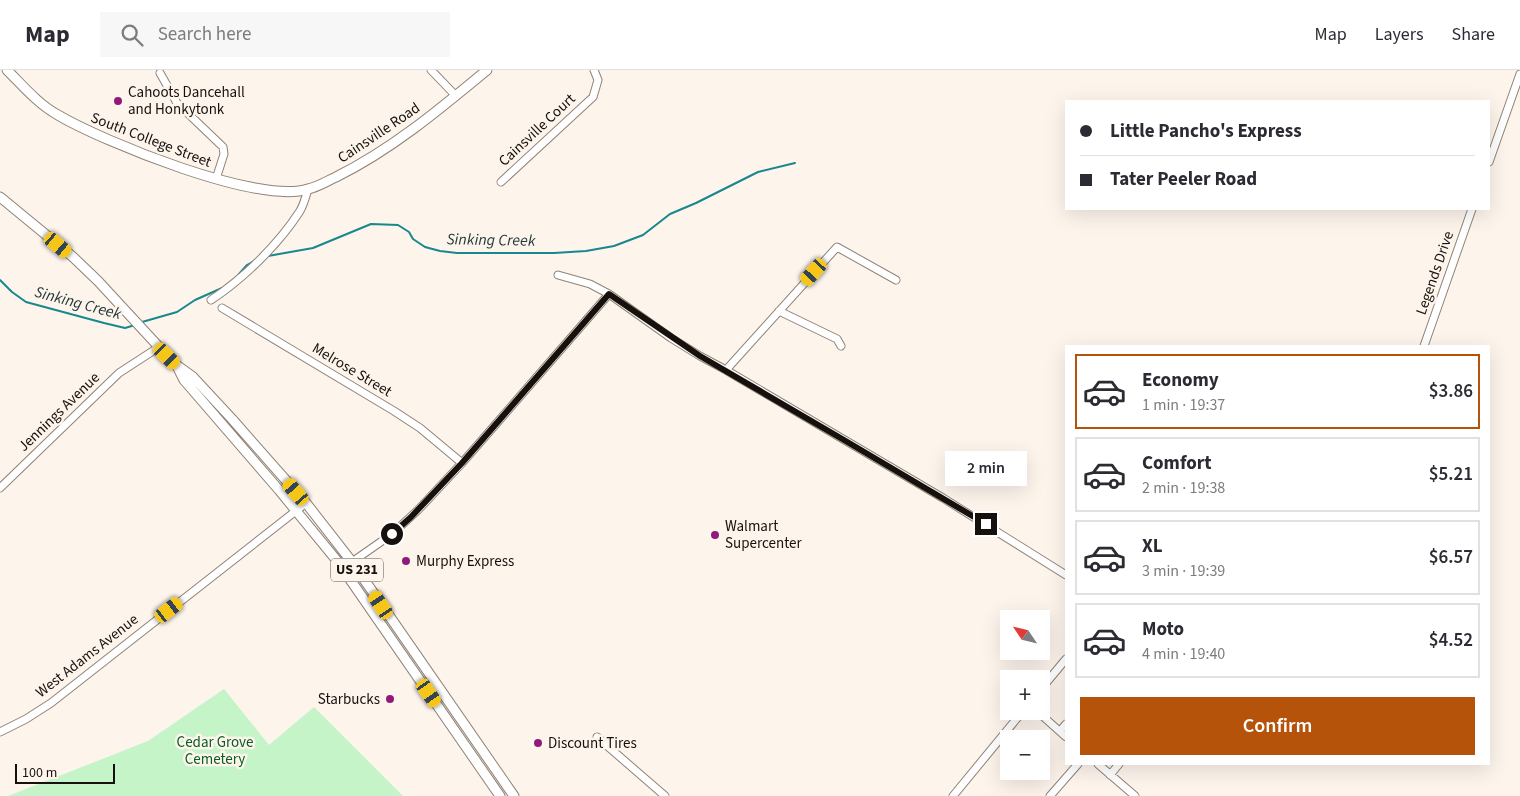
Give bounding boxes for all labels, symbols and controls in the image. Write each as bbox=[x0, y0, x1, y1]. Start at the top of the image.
search box bbox=[100, 12, 450, 57]
text: Map bbox=[25, 17, 70, 52]
icon: search bbox=[118, 21, 146, 49]
text: Search here bbox=[158, 21, 251, 48]
text: Map bbox=[1315, 22, 1347, 47]
text: Layers bbox=[1375, 22, 1424, 47]
text: Share bbox=[1452, 22, 1495, 47]
place label: Cahoots Dancehall and Honkytonk bbox=[128, 82, 245, 120]
street label: Cainsville Court bbox=[494, 89, 580, 171]
marker: Cahoots Dancehall and Honkytonk bbox=[112, 95, 124, 107]
street label: Cainsville Road bbox=[334, 98, 424, 168]
street label: South College Street bbox=[88, 107, 214, 173]
text: Little Pancho's Express bbox=[1110, 118, 1302, 145]
text: Tater Peeler Road bbox=[1110, 166, 1257, 193]
water label: Sinking Creek bbox=[446, 228, 536, 252]
street label: Legends Drive bbox=[1411, 228, 1459, 318]
car bbox=[41, 230, 74, 260]
car bbox=[798, 256, 829, 288]
water label: Sinking Creek bbox=[32, 281, 124, 325]
street label: Melrose Street bbox=[308, 338, 396, 402]
car bbox=[151, 340, 182, 372]
text: Economy bbox=[1142, 367, 1219, 394]
street label: Jennings Avenue bbox=[14, 368, 104, 456]
icon: car bbox=[1082, 369, 1127, 414]
text: $3.86 bbox=[1429, 378, 1473, 405]
text: 1 min · 19:37 bbox=[1142, 394, 1225, 416]
text: Comfort bbox=[1142, 450, 1212, 477]
callout: 2 min bbox=[945, 452, 1027, 486]
icon: car bbox=[1082, 452, 1127, 497]
text: 2 min bbox=[967, 457, 1005, 479]
text: $5.21 bbox=[1429, 461, 1473, 488]
car bbox=[280, 476, 311, 508]
text: 2 min · 19:38 bbox=[1142, 477, 1225, 499]
route end bbox=[975, 513, 997, 535]
place label: Walmart Supercenter bbox=[725, 516, 802, 554]
route start bbox=[381, 523, 403, 545]
marker: Walmart Supercenter bbox=[709, 529, 721, 541]
text: XL bbox=[1142, 533, 1163, 560]
icon: car bbox=[1082, 535, 1127, 580]
text: $6.57 bbox=[1429, 544, 1473, 571]
place label: Murphy Express bbox=[416, 551, 514, 572]
marker: Murphy Express bbox=[400, 555, 412, 567]
road number: US 231 bbox=[331, 558, 383, 582]
text: 3 min · 19:39 bbox=[1142, 560, 1225, 582]
car bbox=[366, 588, 395, 622]
car bbox=[152, 595, 185, 625]
street label: West Adams Avenue bbox=[31, 609, 143, 703]
north arrow bbox=[1000, 610, 1050, 660]
map controls bbox=[1000, 610, 1050, 780]
text: Moto bbox=[1142, 616, 1184, 643]
icon: car bbox=[1082, 618, 1127, 663]
text: $4.52 bbox=[1429, 627, 1473, 654]
text: 4 min · 19:40 bbox=[1142, 643, 1225, 665]
button: + bbox=[1000, 670, 1050, 720]
car bbox=[414, 676, 443, 710]
place label: Starbucks bbox=[318, 689, 380, 710]
marker: Starbucks bbox=[384, 693, 396, 705]
button: Confirm bbox=[1080, 697, 1475, 755]
button: − bbox=[1000, 730, 1050, 780]
park label: Cedar Grove Cemetery bbox=[177, 732, 253, 770]
place label: Discount Tires bbox=[548, 733, 637, 754]
marker: Discount Tires bbox=[532, 737, 544, 749]
scale bar bbox=[15, 761, 115, 784]
text: 100 m bbox=[22, 763, 57, 783]

